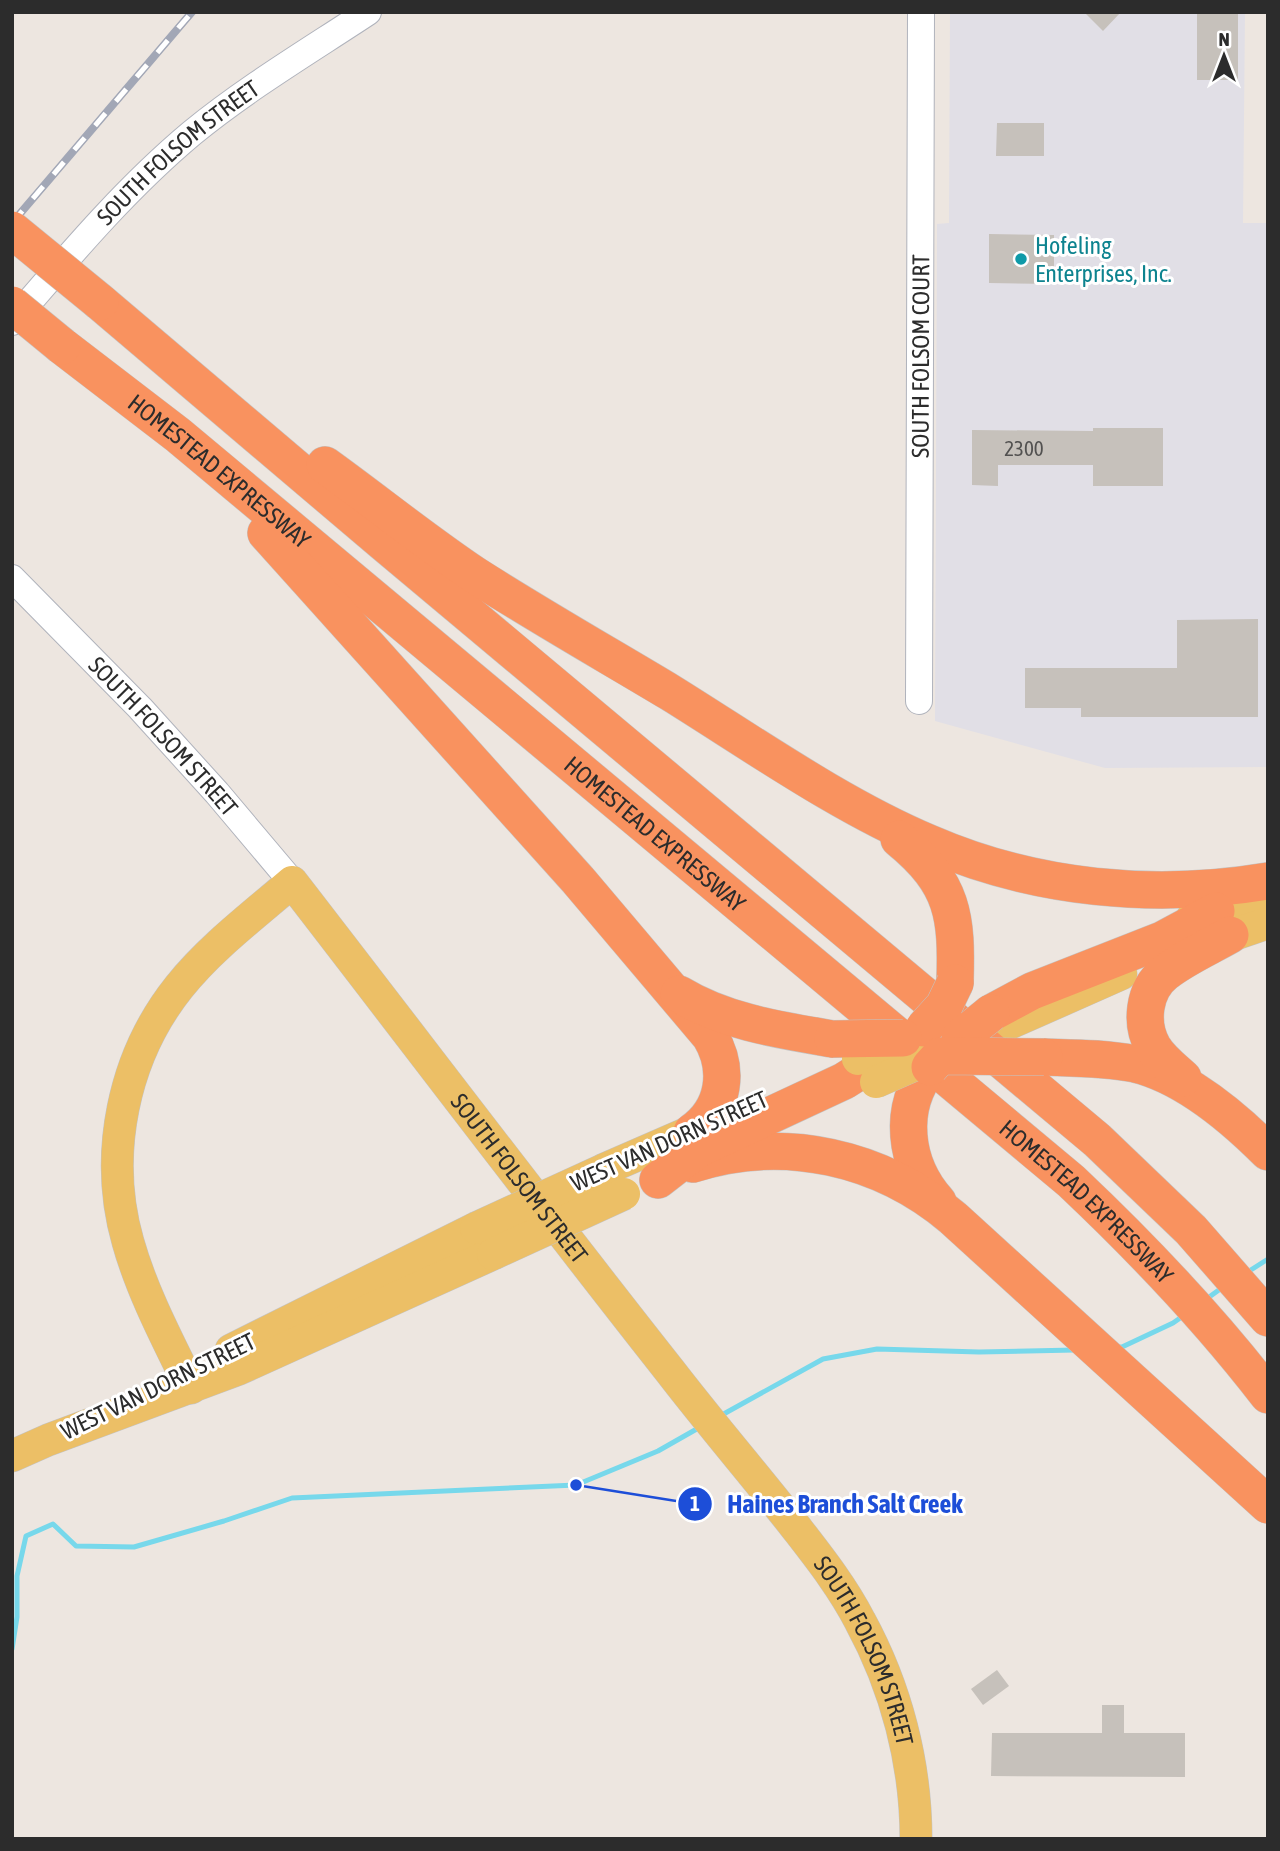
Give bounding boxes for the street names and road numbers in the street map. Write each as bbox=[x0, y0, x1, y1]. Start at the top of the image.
street label: SOUTH FOLSOM STREET bbox=[91, 74, 264, 230]
street label: SOUTH FOLSOM COURT bbox=[906, 254, 934, 458]
street label: HOMESTEAD EXPRESSWAY bbox=[123, 389, 316, 553]
street label: SOUTH FOLSOM STREET bbox=[84, 651, 244, 821]
street label: HOMESTEAD EXPRESSWAY bbox=[559, 750, 751, 917]
street label: WEST VAN DORN STREET bbox=[566, 1085, 772, 1197]
street label: SOUTH FOLSOM STREET bbox=[446, 1088, 594, 1268]
street label: HOMESTEAD EXPRESSWAY bbox=[995, 1114, 1179, 1289]
street label: WEST VAN DORN STREET bbox=[57, 1327, 260, 1445]
street label: SOUTH FOLSOM STREET bbox=[809, 1551, 919, 1748]

